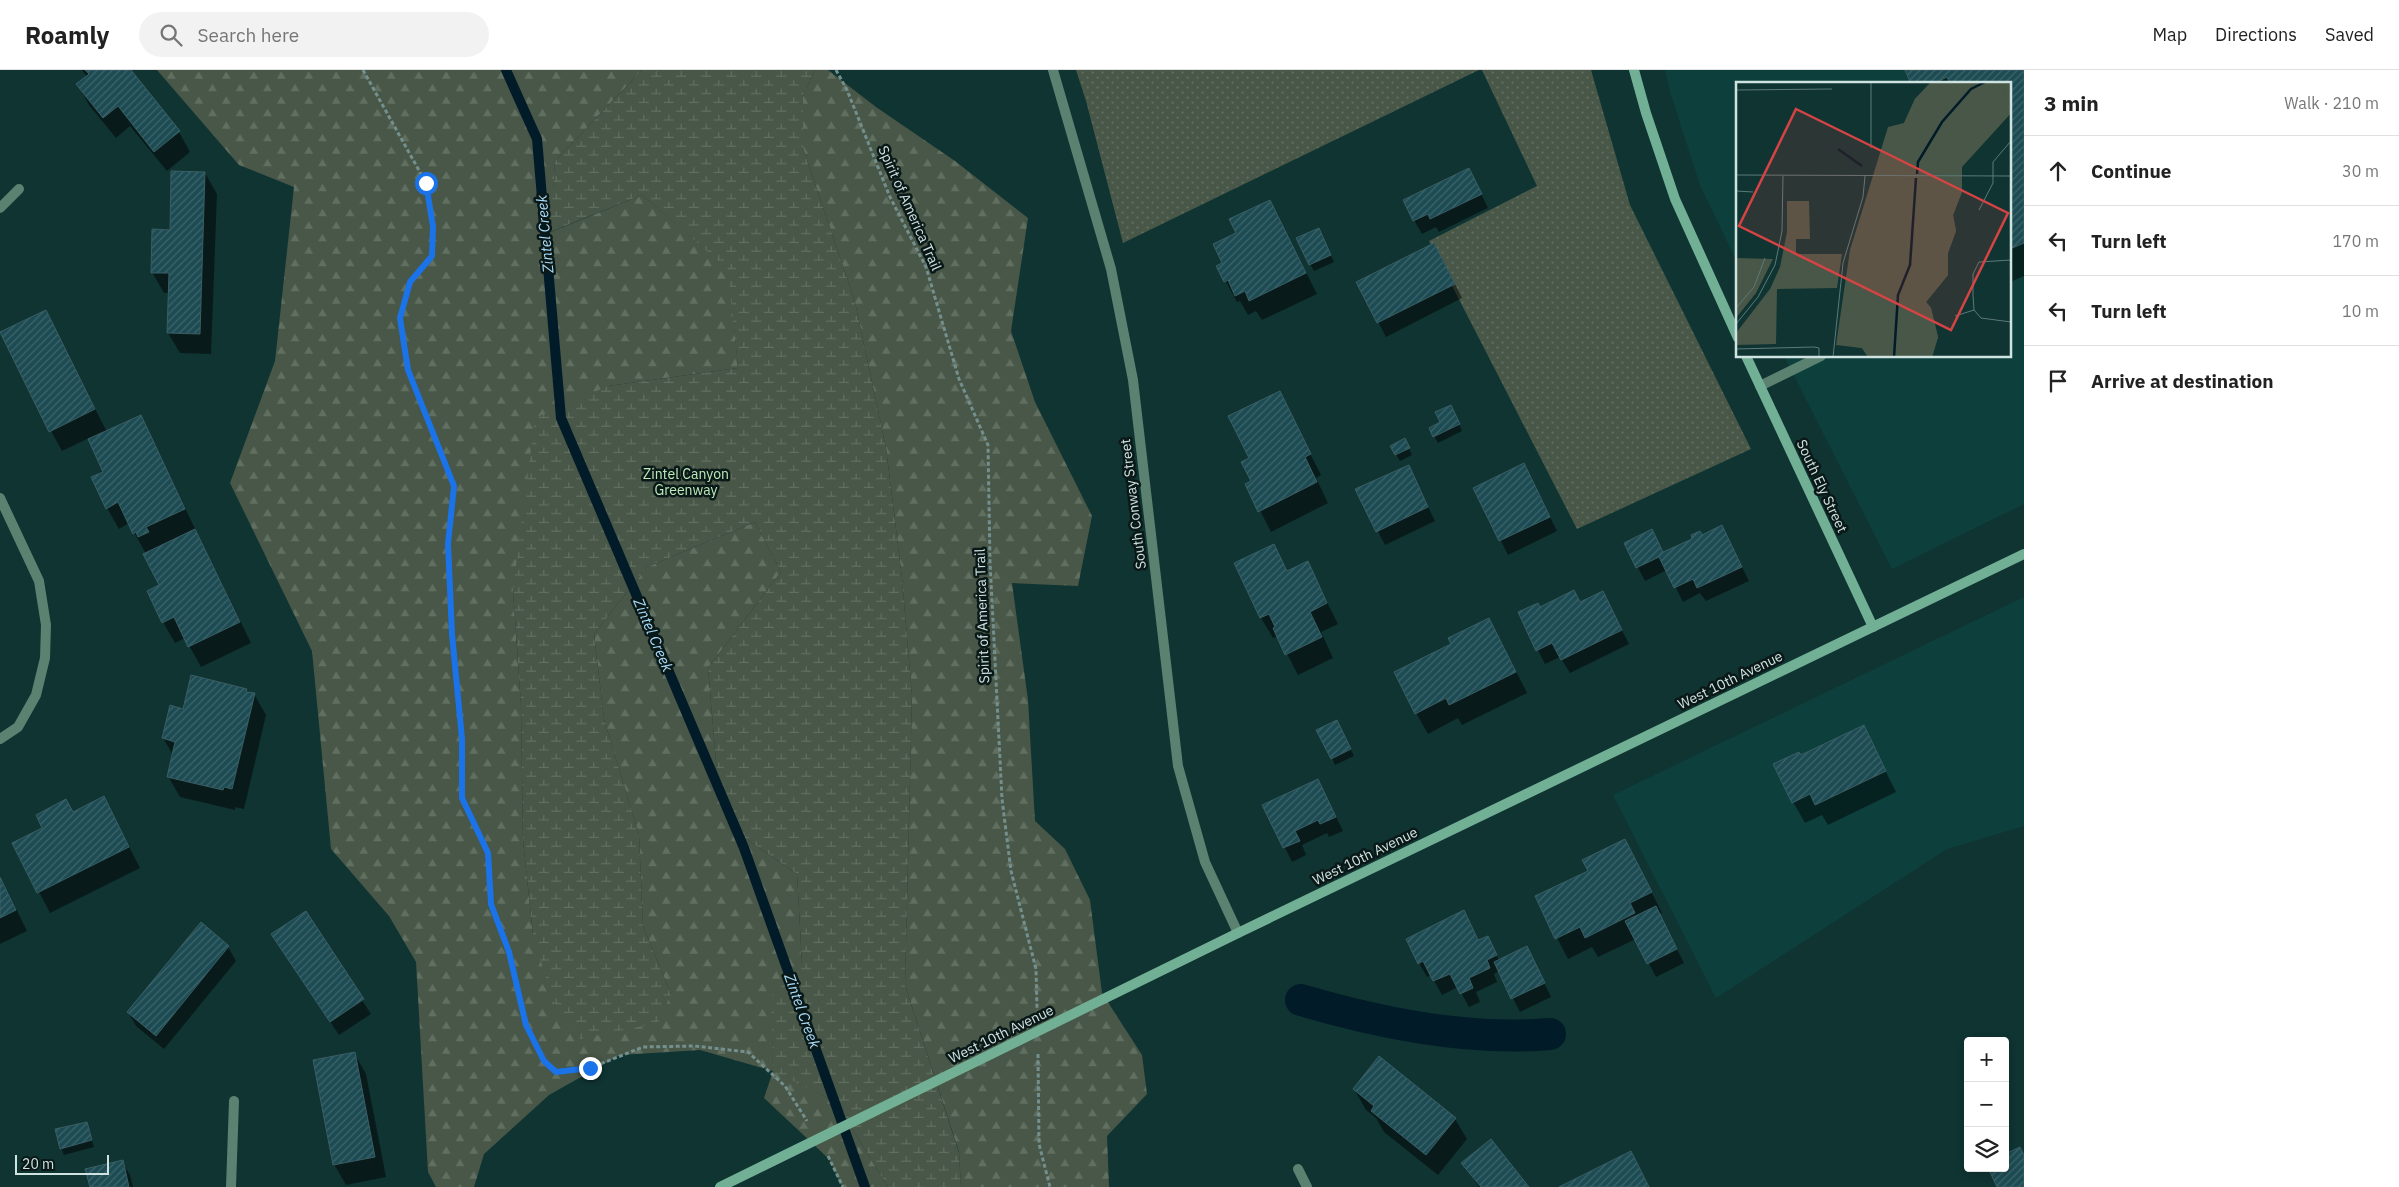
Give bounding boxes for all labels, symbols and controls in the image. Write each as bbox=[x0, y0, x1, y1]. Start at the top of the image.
search box bbox=[139, 12, 489, 57]
text: Roamly bbox=[25, 19, 109, 51]
icon: search bbox=[157, 21, 185, 49]
text: Search here bbox=[197, 23, 299, 47]
text: Map bbox=[2152, 23, 2187, 46]
text: Directions bbox=[2215, 23, 2297, 46]
text: Saved bbox=[2325, 23, 2374, 46]
inset map bbox=[1736, 82, 2012, 358]
text: 3 min bbox=[2044, 89, 2099, 117]
text: Walk · 210 m bbox=[2284, 93, 2379, 113]
street label: Spirit of America Trail bbox=[874, 143, 946, 273]
icon: ahead bbox=[2044, 157, 2072, 185]
text: Continue bbox=[2091, 159, 2171, 183]
text: 30 m bbox=[2342, 161, 2379, 181]
route start bbox=[415, 172, 438, 195]
water label: Zintel Creek bbox=[532, 194, 557, 275]
icon: left bbox=[2044, 227, 2072, 255]
text: Turn left bbox=[2091, 229, 2167, 253]
text: 170 m bbox=[2332, 231, 2379, 251]
icon: left bbox=[2044, 297, 2072, 325]
text: Turn left bbox=[2091, 299, 2167, 323]
text: 10 m bbox=[2342, 301, 2379, 321]
icon: arrive bbox=[2044, 367, 2072, 395]
text: Arrive at destination bbox=[2091, 369, 2274, 393]
street label: South Ely Street bbox=[1793, 437, 1851, 535]
street label: South Conway Street bbox=[1116, 438, 1150, 570]
park label: Zintel Canyon Greenway bbox=[643, 465, 729, 499]
street label: Spirit of America Trail bbox=[971, 548, 993, 684]
water label: Zintel Creek bbox=[629, 594, 678, 675]
street label: West 10th Avenue bbox=[1675, 647, 1786, 713]
street label: West 10th Avenue bbox=[1310, 823, 1421, 889]
water label: Zintel Creek bbox=[780, 970, 825, 1051]
street label: West 10th Avenue bbox=[946, 1001, 1057, 1067]
map controls bbox=[1964, 1037, 2009, 1172]
button: + bbox=[1964, 1037, 2009, 1082]
route end bbox=[579, 1057, 602, 1080]
button: − bbox=[1964, 1082, 2009, 1127]
button: layers bbox=[1964, 1127, 2009, 1172]
scale bar bbox=[15, 1152, 109, 1175]
text: 20 m bbox=[22, 1155, 54, 1173]

